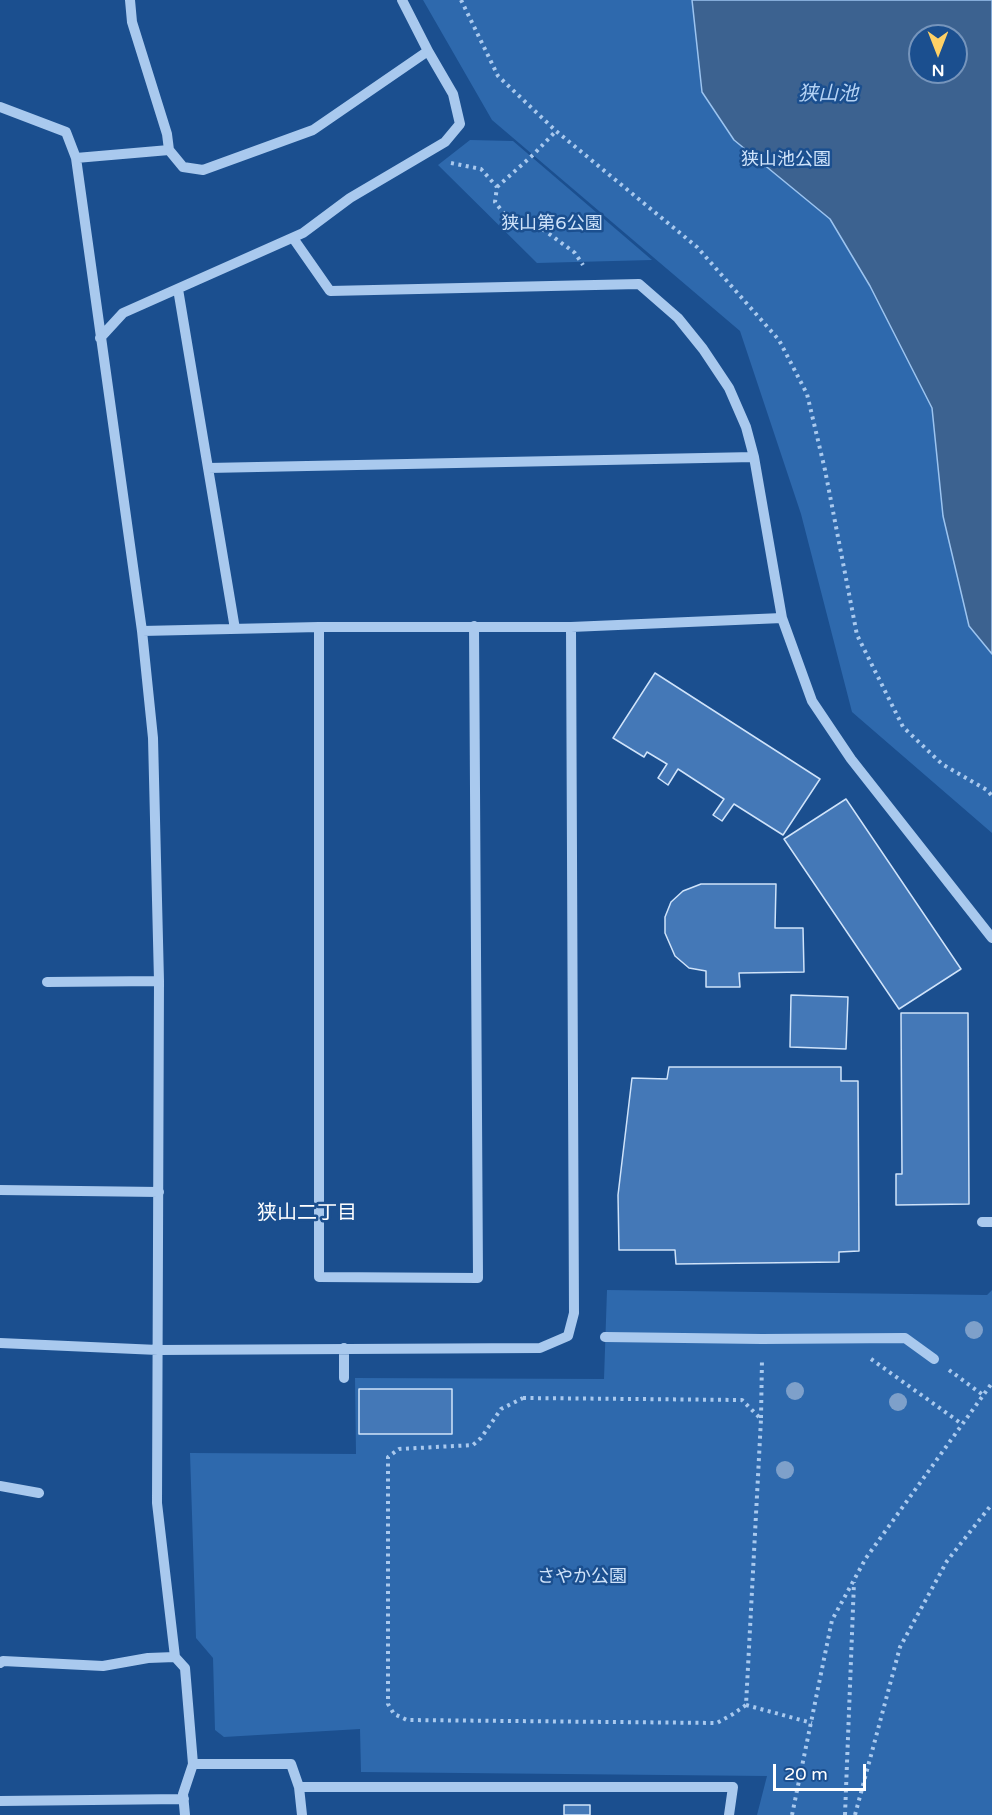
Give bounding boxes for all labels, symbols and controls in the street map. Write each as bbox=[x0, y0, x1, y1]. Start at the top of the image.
north arrow bbox=[908, 24, 968, 84]
text: N bbox=[932, 60, 944, 80]
water label: 狭山池 bbox=[798, 83, 858, 107]
park label: 狭山池公園 bbox=[741, 149, 831, 171]
park label: 狭山第6公園 bbox=[501, 213, 603, 235]
district label: 狭山二丁目 bbox=[257, 1202, 357, 1226]
park label: さやか公園 bbox=[537, 1566, 627, 1588]
scale bar bbox=[776, 1752, 869, 1790]
text: 20 m bbox=[784, 1763, 828, 1785]

